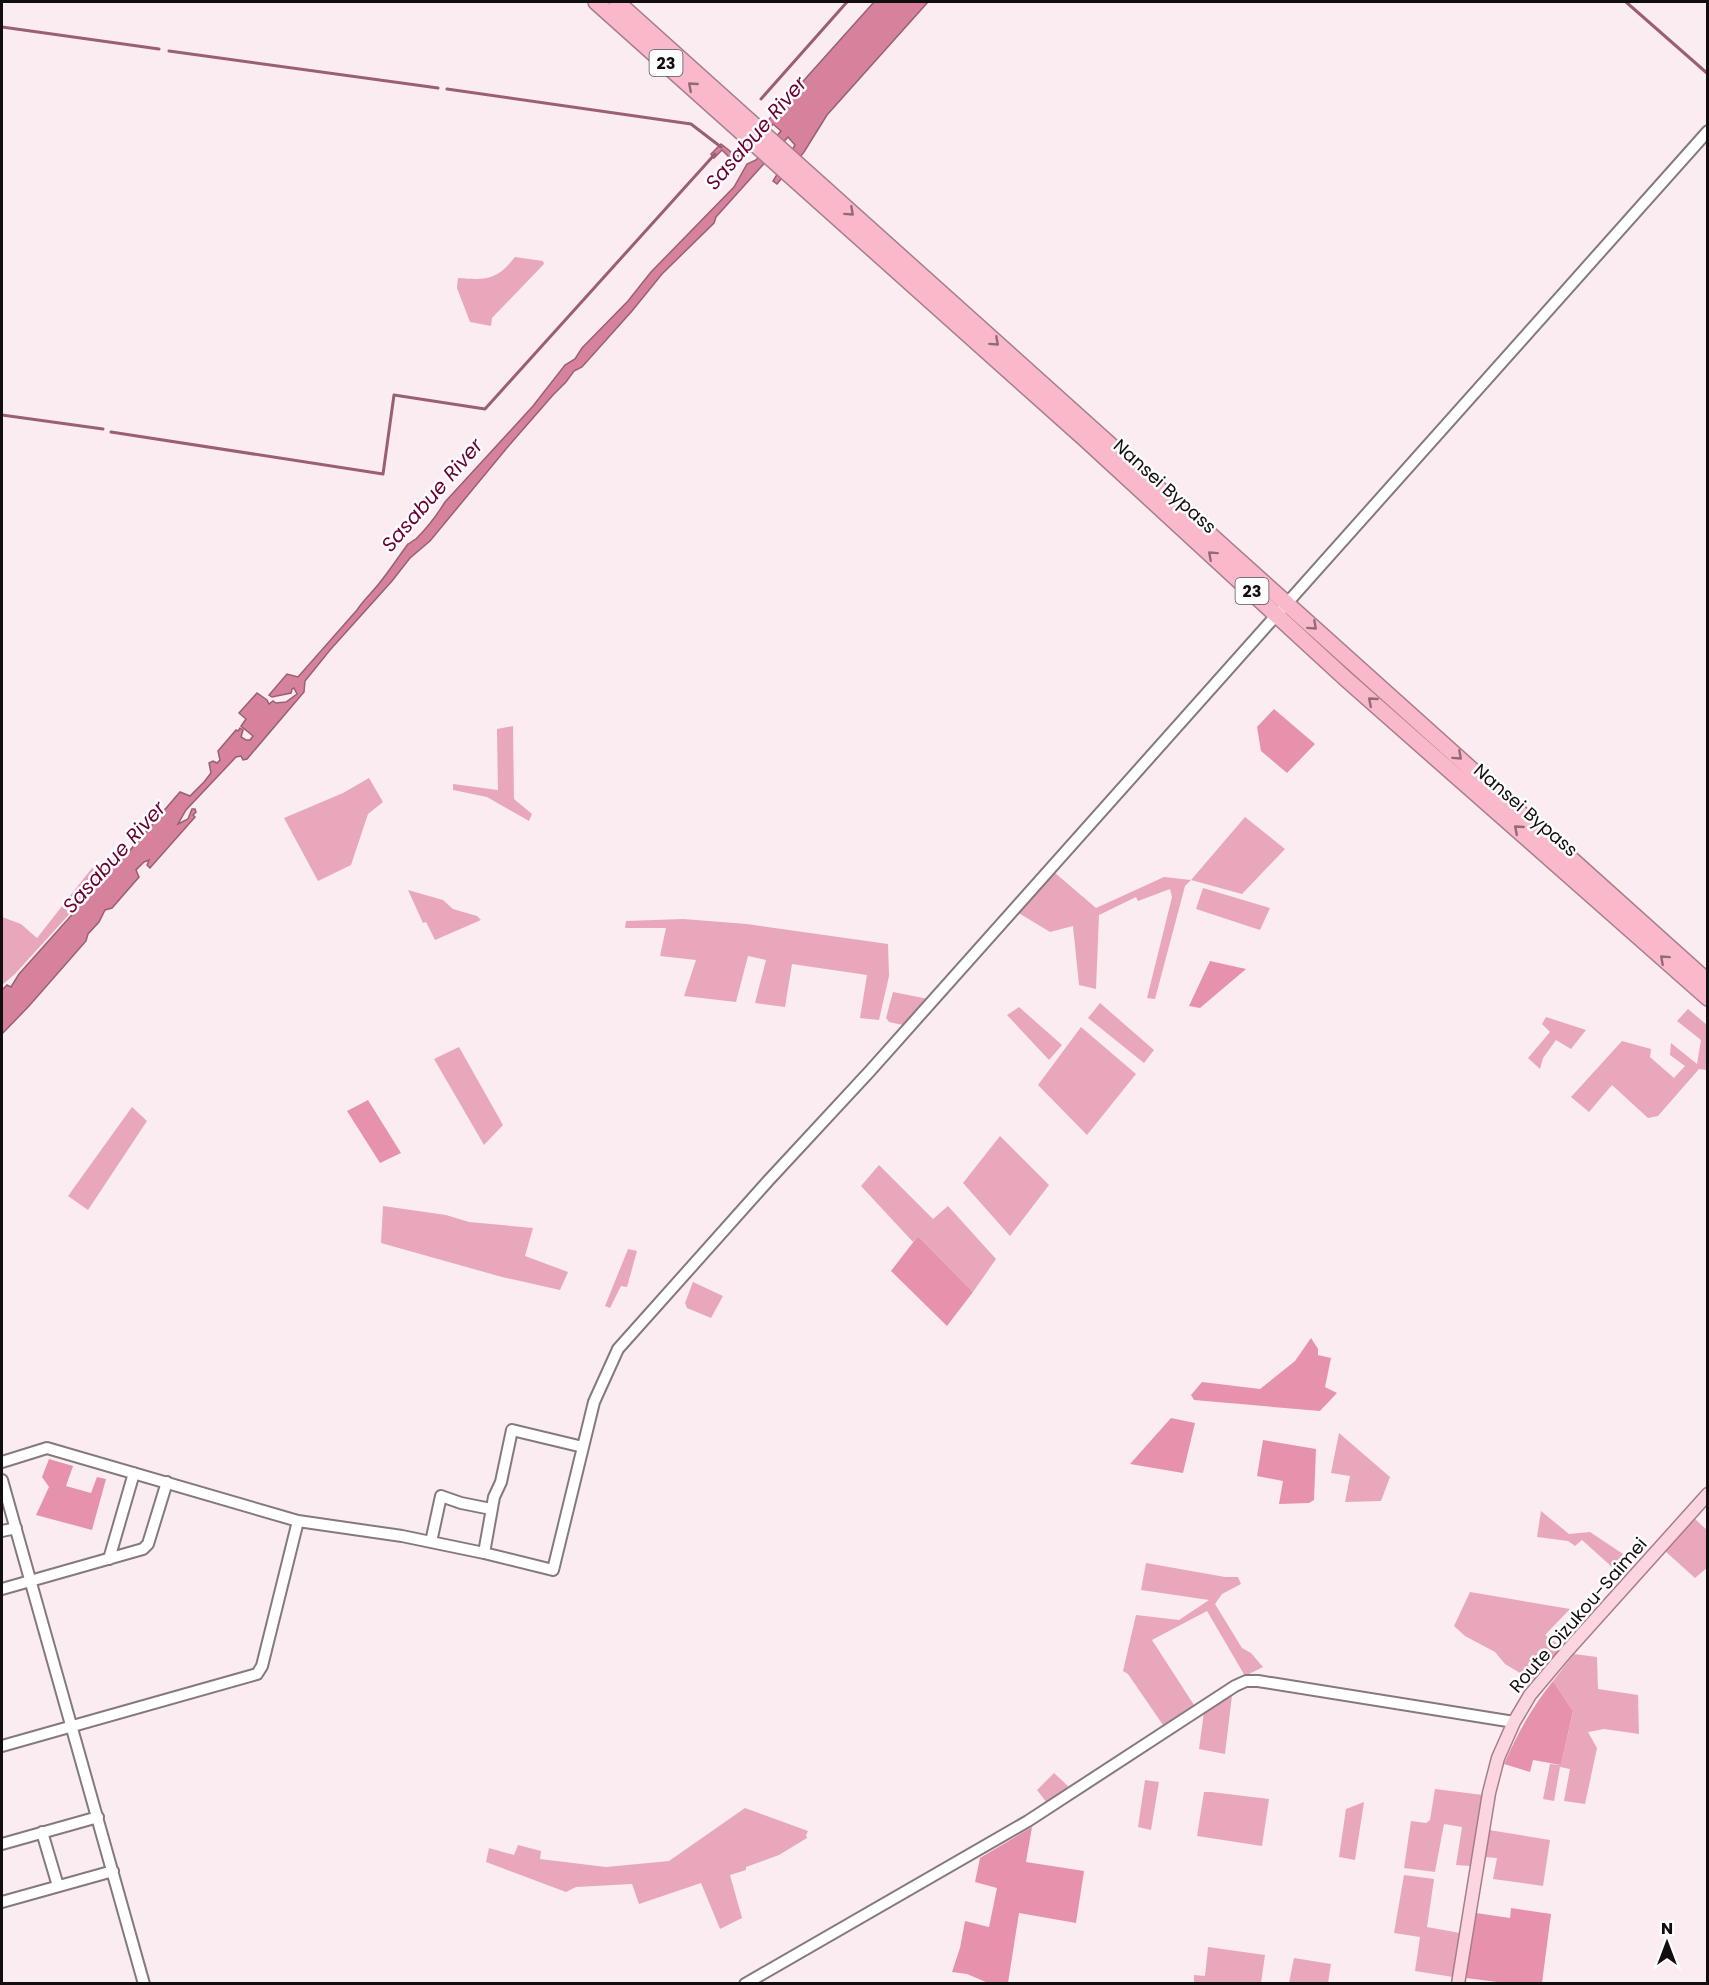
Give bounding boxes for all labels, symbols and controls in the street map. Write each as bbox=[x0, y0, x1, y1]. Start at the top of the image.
road number: 23 bbox=[650, 50, 682, 76]
water label: Sasabue River bbox=[699, 70, 813, 196]
one-way arrow bbox=[688, 82, 699, 93]
one-way arrow bbox=[844, 205, 854, 216]
one-way arrow bbox=[989, 335, 999, 346]
water label: Sasabue River bbox=[375, 432, 489, 558]
street label: Nansei Bypass bbox=[1108, 433, 1222, 539]
one-way arrow bbox=[1208, 551, 1219, 562]
road number: 23 bbox=[1236, 578, 1268, 604]
one-way arrow bbox=[1306, 619, 1317, 630]
one-way arrow bbox=[1368, 697, 1379, 708]
one-way arrow bbox=[1451, 749, 1462, 760]
street label: Nansei Bypass bbox=[1469, 758, 1583, 862]
water label: Sasabue River bbox=[56, 794, 172, 919]
one-way arrow bbox=[1515, 825, 1525, 836]
one-way arrow bbox=[1660, 955, 1671, 966]
street label: Route Oizukou-Saimei bbox=[1504, 1532, 1652, 1698]
north arrow bbox=[1637, 1913, 1697, 1973]
text: N bbox=[1661, 1917, 1673, 1940]

